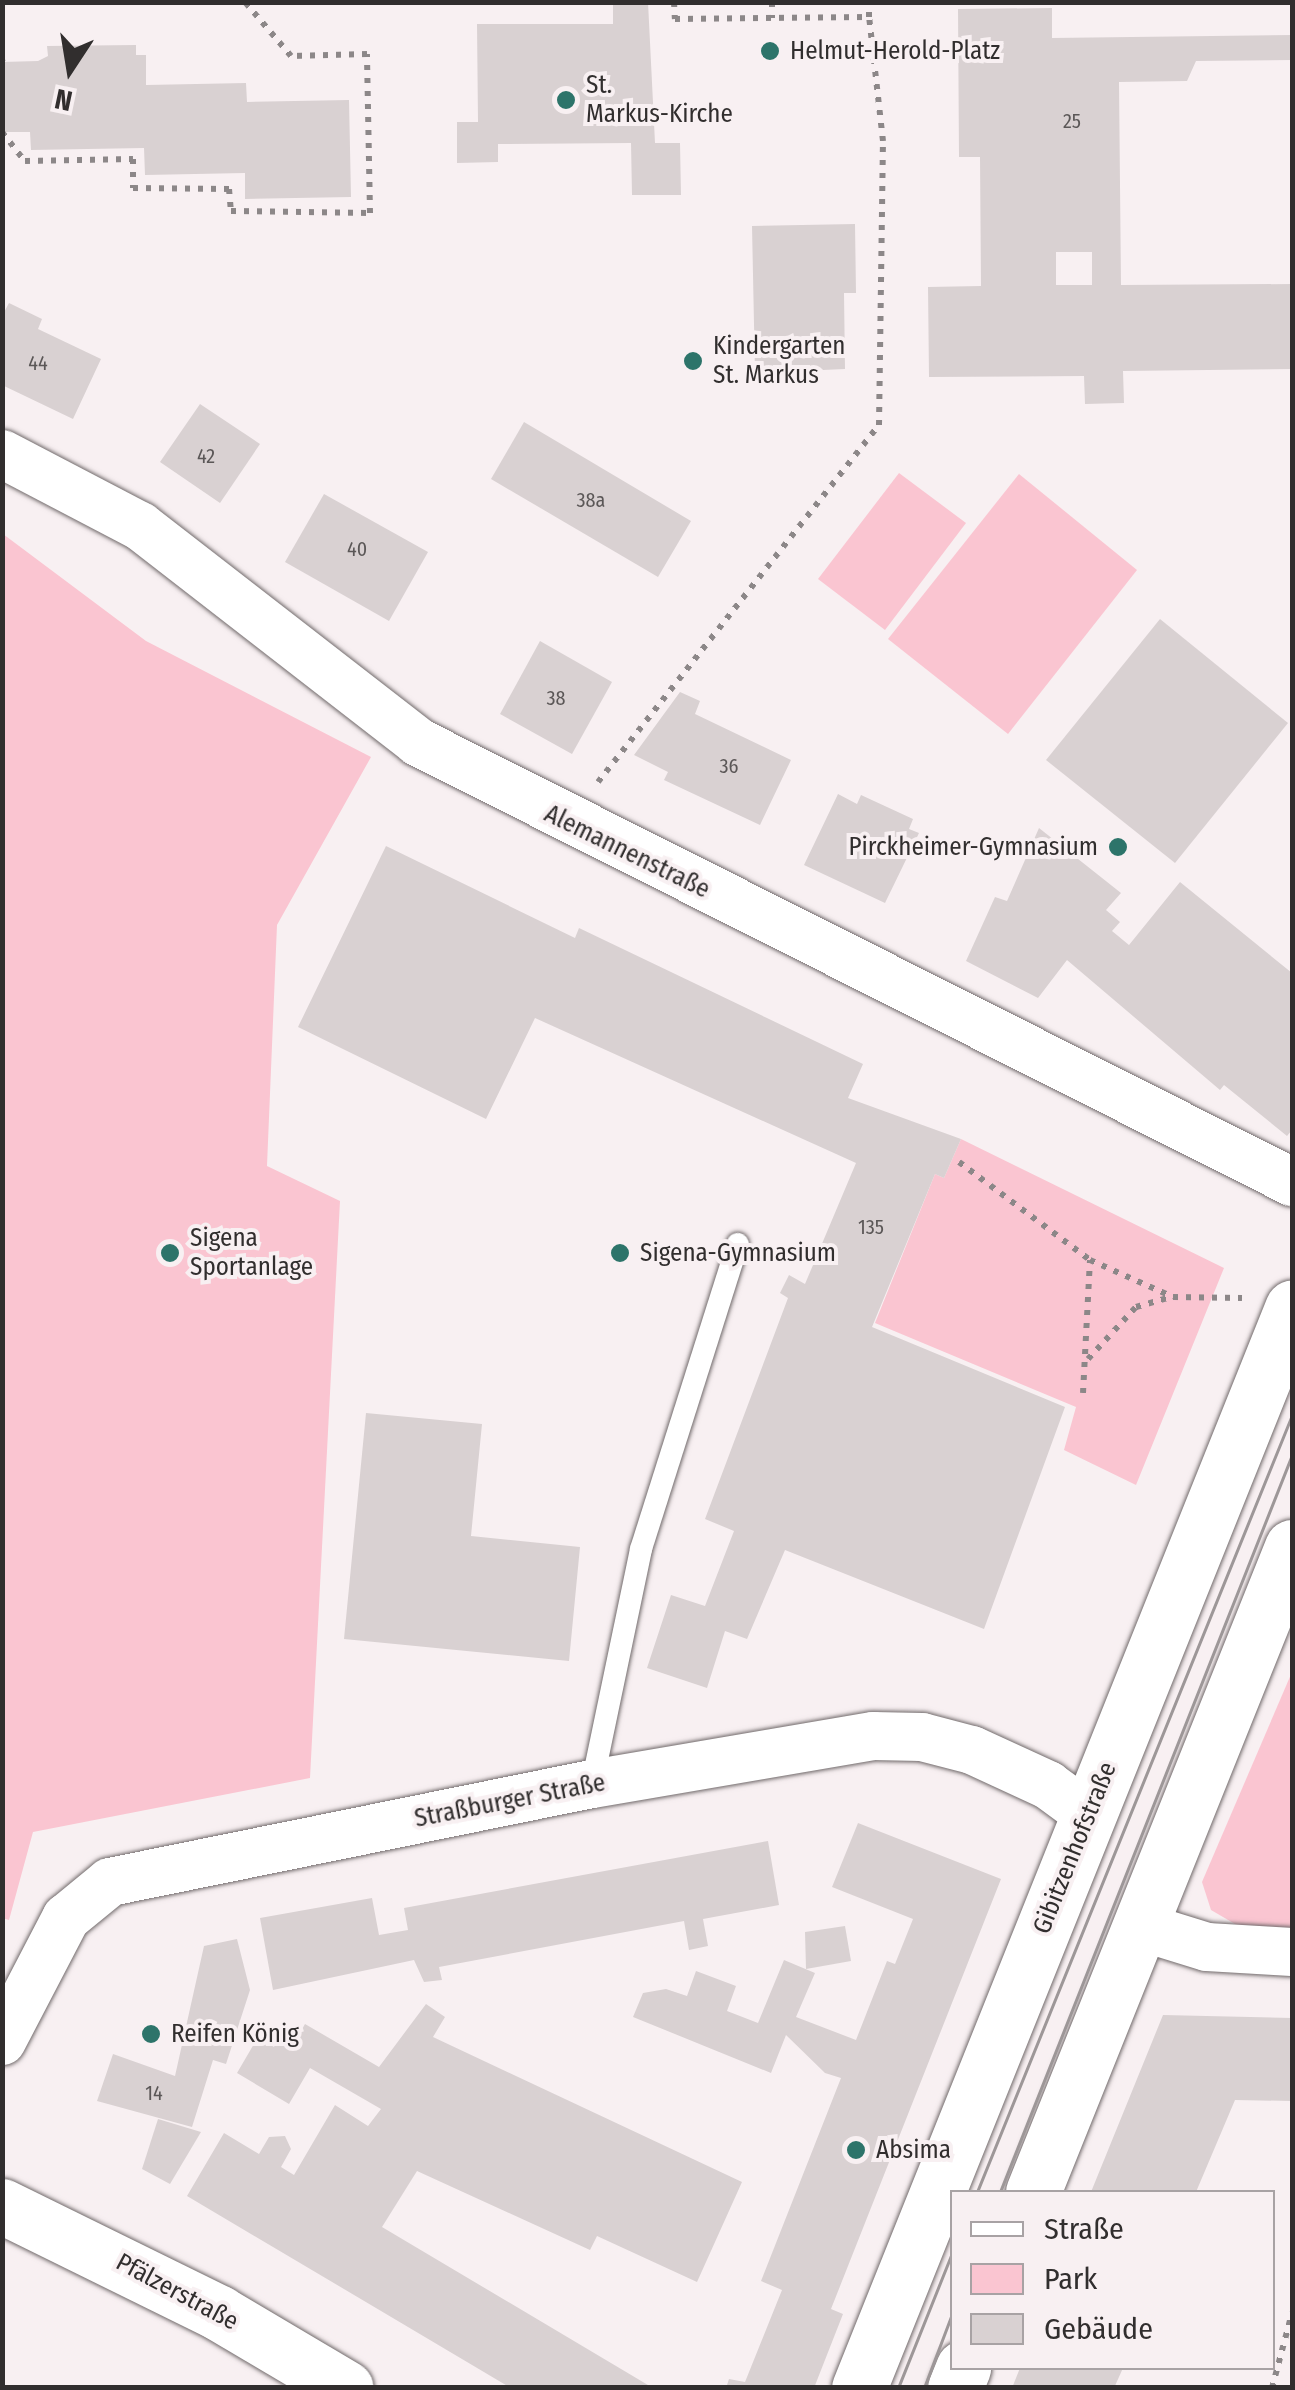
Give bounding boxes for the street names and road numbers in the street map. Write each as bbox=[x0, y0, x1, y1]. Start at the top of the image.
street label: Alemannenstraße bbox=[539, 799, 715, 905]
street label: Gibitzenhofstraße bbox=[1027, 1758, 1123, 1938]
street label: Straßburger Straße bbox=[412, 1768, 608, 1834]
street label: Pfälzerstraße bbox=[111, 2247, 243, 2337]

